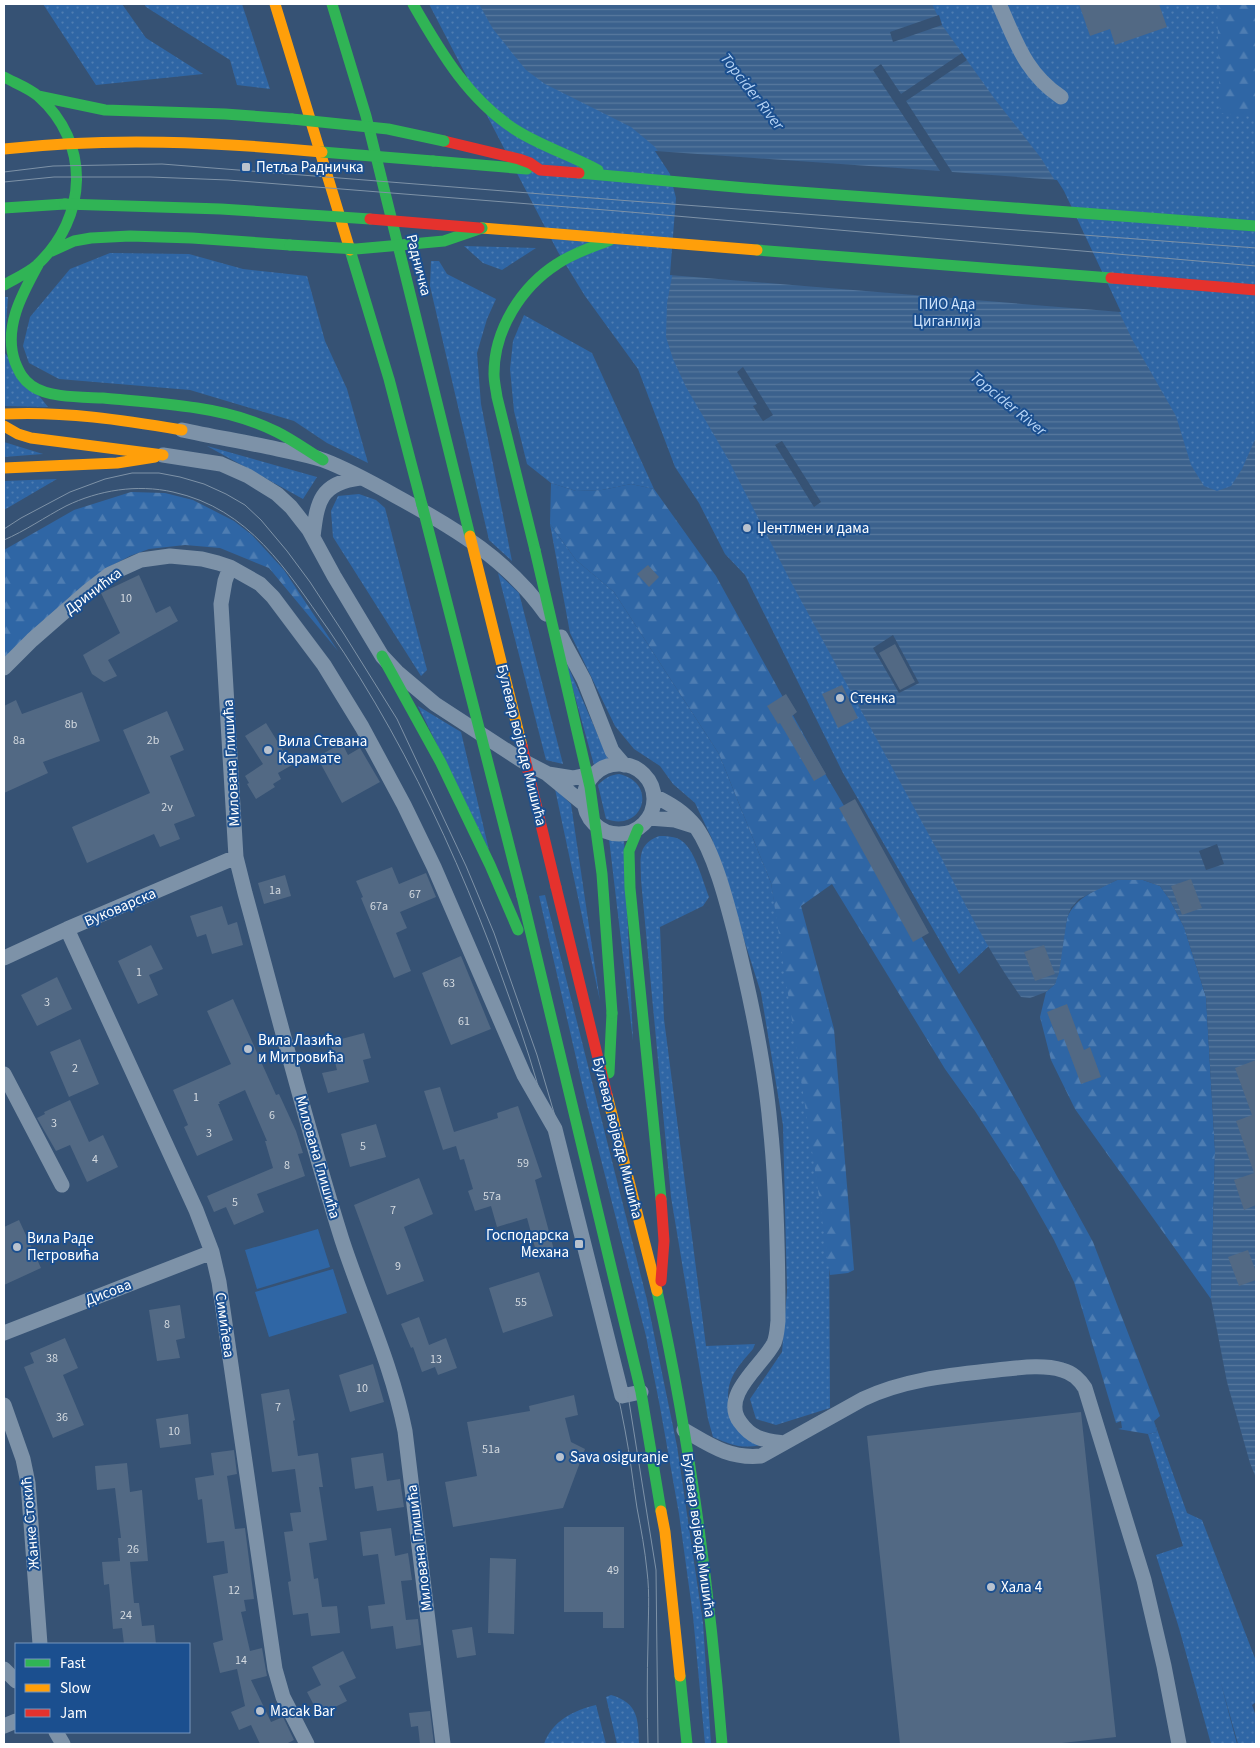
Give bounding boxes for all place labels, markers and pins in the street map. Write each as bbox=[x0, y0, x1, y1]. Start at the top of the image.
place label: Петља Радничка bbox=[256, 157, 364, 178]
marker: Петља Радничка bbox=[240, 161, 252, 173]
place label: Џентлмен и дама bbox=[757, 518, 869, 539]
marker: Џентлмен и дама bbox=[741, 522, 753, 534]
place label: Стенка bbox=[850, 688, 896, 709]
marker: Стенка bbox=[834, 692, 846, 704]
place label: Вила Стевана Карамате bbox=[278, 731, 367, 769]
marker: Вила Стевана Карамате bbox=[262, 744, 274, 756]
place label: Вила Лазића и Митровића bbox=[258, 1030, 344, 1068]
marker: Вила Лазића и Митровића bbox=[242, 1043, 254, 1055]
place label: Господарска Механа bbox=[486, 1225, 569, 1263]
place label: Вила Раде Петровића bbox=[27, 1228, 99, 1266]
marker: Господарска Механа bbox=[573, 1238, 585, 1250]
marker: Вила Раде Петровића bbox=[11, 1241, 23, 1253]
place label: Sava osiguranje bbox=[570, 1447, 668, 1468]
marker: Sava osiguranje bbox=[554, 1451, 566, 1463]
place label: Хала 4 bbox=[1001, 1577, 1043, 1598]
marker: Хала 4 bbox=[985, 1581, 997, 1593]
place label: Macak Bar bbox=[270, 1701, 336, 1722]
marker: Macak Bar bbox=[254, 1705, 266, 1717]

